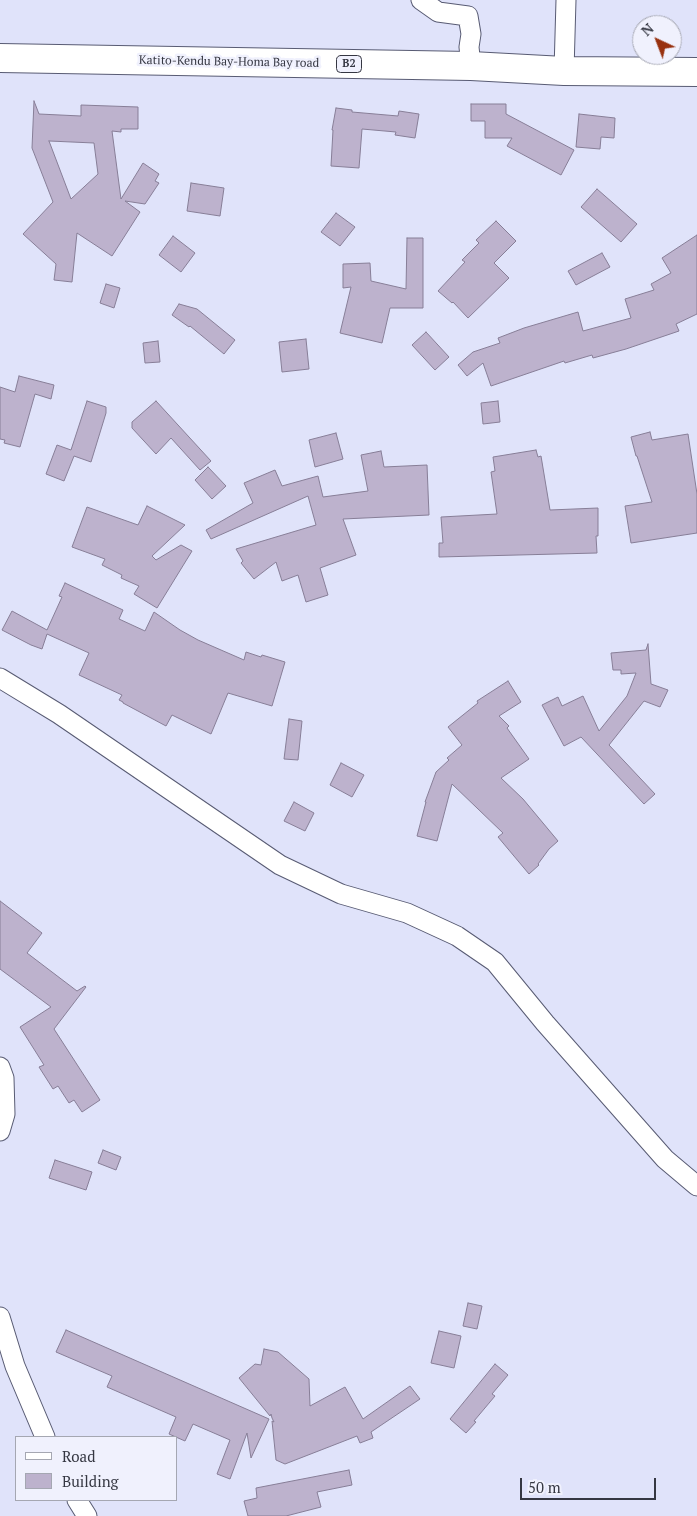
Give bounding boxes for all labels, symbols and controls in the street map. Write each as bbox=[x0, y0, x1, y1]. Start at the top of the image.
north arrow bbox=[632, 15, 682, 65]
text: N bbox=[637, 19, 657, 40]
street label: Katito-Kendu Bay-Homa Bay road bbox=[139, 53, 319, 71]
road number: B2 bbox=[336, 56, 362, 72]
legend bbox=[15, 1436, 178, 1501]
text: Road bbox=[62, 1446, 95, 1466]
scale bar bbox=[522, 1468, 658, 1500]
text: Building bbox=[62, 1471, 119, 1491]
text: 50 m bbox=[528, 1477, 561, 1497]

